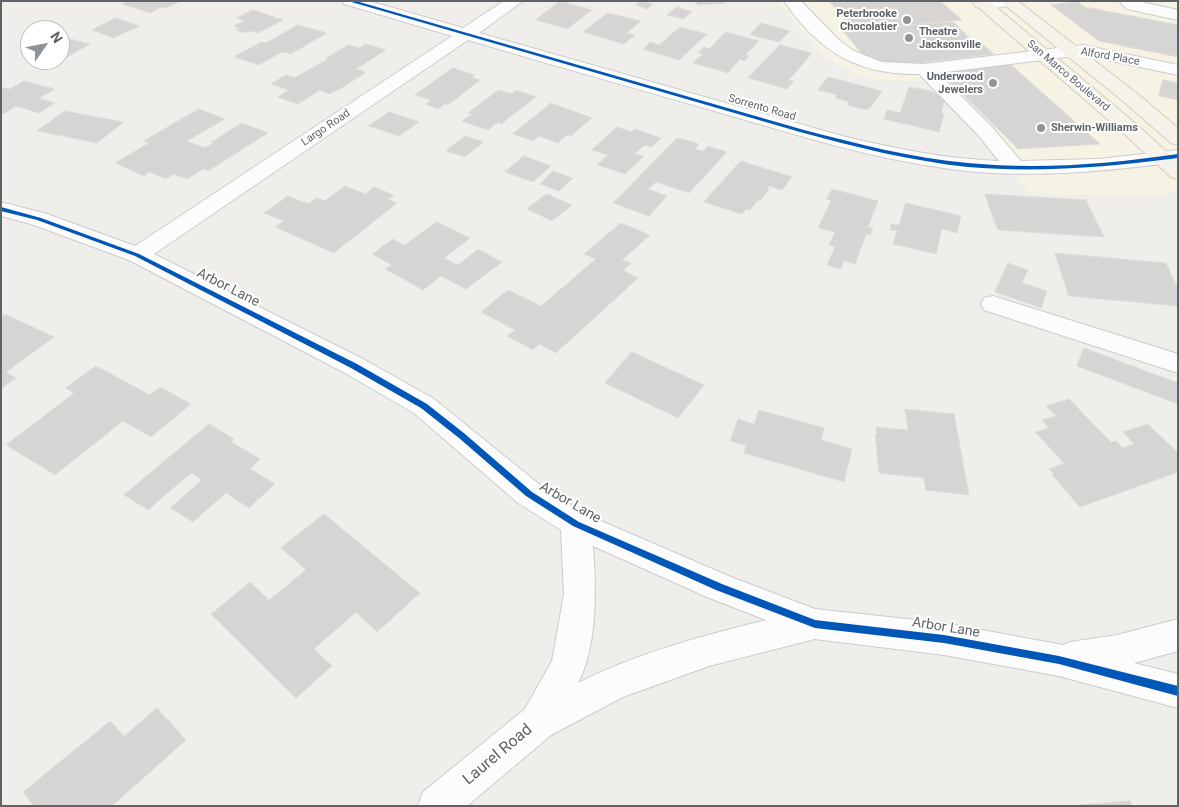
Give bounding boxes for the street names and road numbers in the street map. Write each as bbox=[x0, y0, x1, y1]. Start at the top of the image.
street label: San Marco Boulevard bbox=[1024, 38, 1112, 114]
street label: Alford Place bbox=[1079, 45, 1141, 69]
street label: Sorrento Road bbox=[727, 92, 797, 124]
street label: Largo Road bbox=[299, 107, 353, 149]
street label: Arbor Lane bbox=[194, 265, 262, 311]
street label: Arbor Lane bbox=[536, 479, 604, 527]
street label: Arbor Lane bbox=[911, 614, 981, 642]
street label: Laurel Road bbox=[459, 720, 537, 790]

